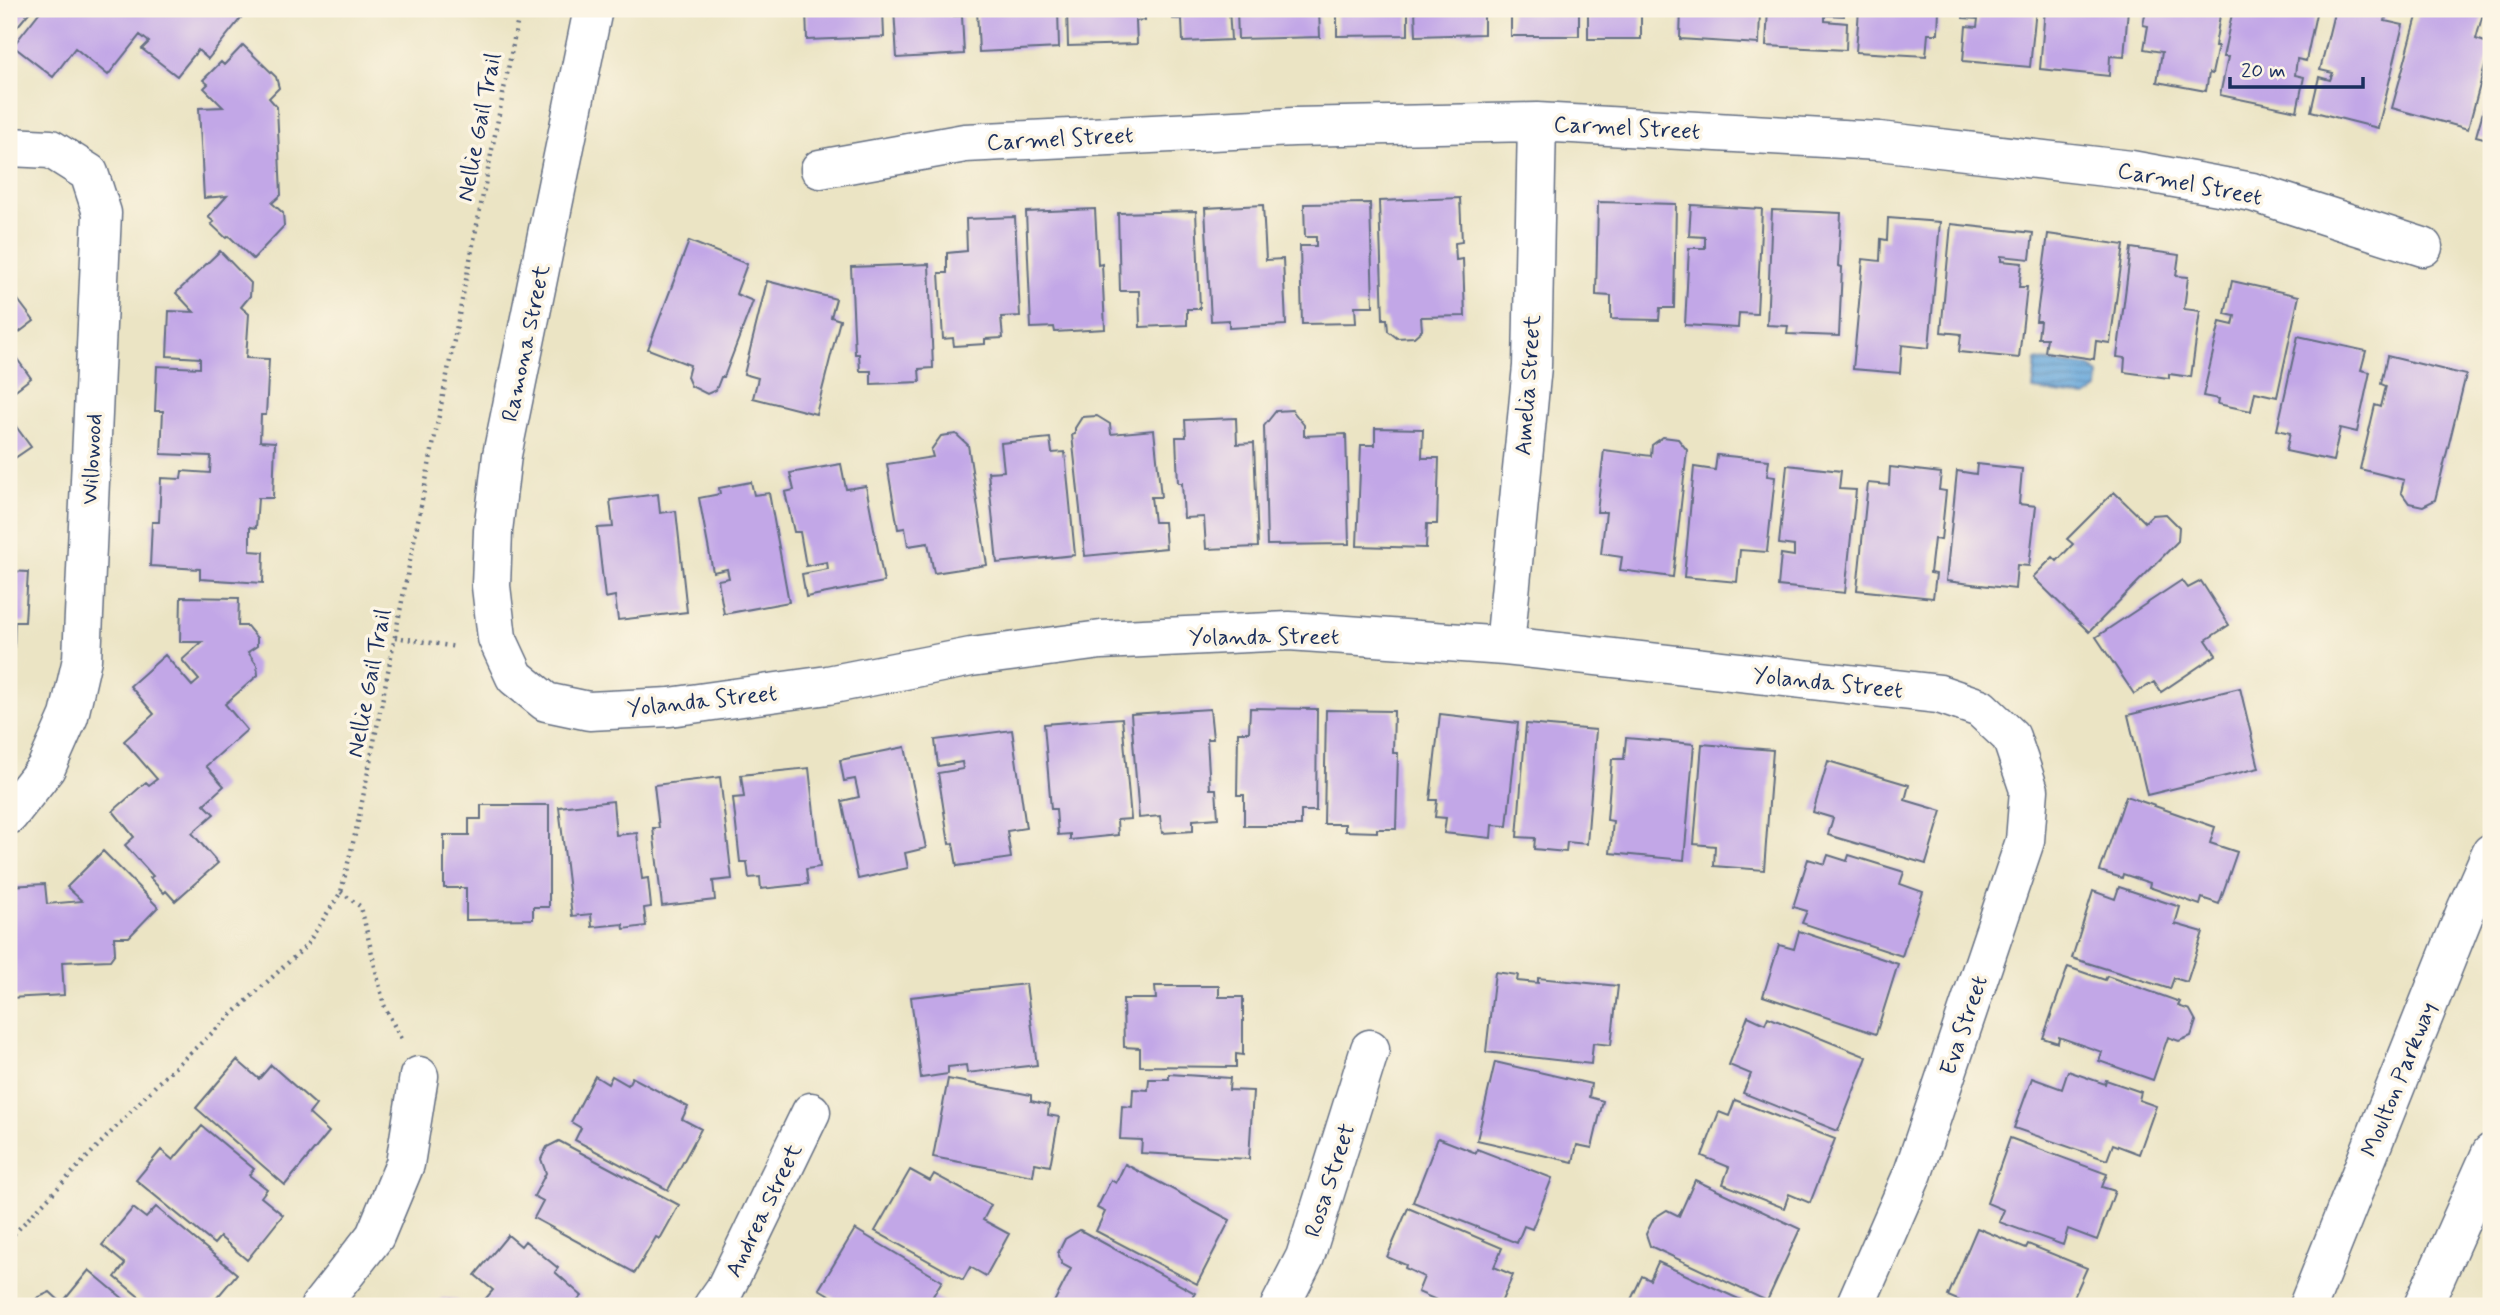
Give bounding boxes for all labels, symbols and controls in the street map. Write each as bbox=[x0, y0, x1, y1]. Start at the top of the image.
scale bar bbox=[2230, 46, 2364, 90]
street label: Nellie Gail Trail bbox=[451, 50, 509, 204]
text: 20 m bbox=[2241, 57, 2286, 85]
street label: Carmel Street bbox=[1553, 110, 1701, 148]
street label: Carmel Street bbox=[986, 121, 1134, 159]
street label: Carmel Street bbox=[2115, 156, 2265, 214]
street label: Ramona Street bbox=[496, 262, 558, 425]
street label: Amelia Street bbox=[1509, 313, 1549, 457]
street label: Willowood bbox=[76, 413, 110, 505]
street label: Nellie Gail Trail bbox=[341, 606, 399, 760]
street label: Yolanda Street bbox=[1189, 623, 1339, 653]
street label: Yolanda Street bbox=[1751, 661, 1904, 707]
street label: Yolanda Street bbox=[626, 679, 779, 725]
street label: Eva Street bbox=[1934, 972, 1996, 1079]
street label: Moulton Parkway bbox=[2355, 998, 2445, 1162]
street label: Rosa Street bbox=[1298, 1120, 1363, 1241]
street label: Andrea Street bbox=[719, 1139, 810, 1283]

